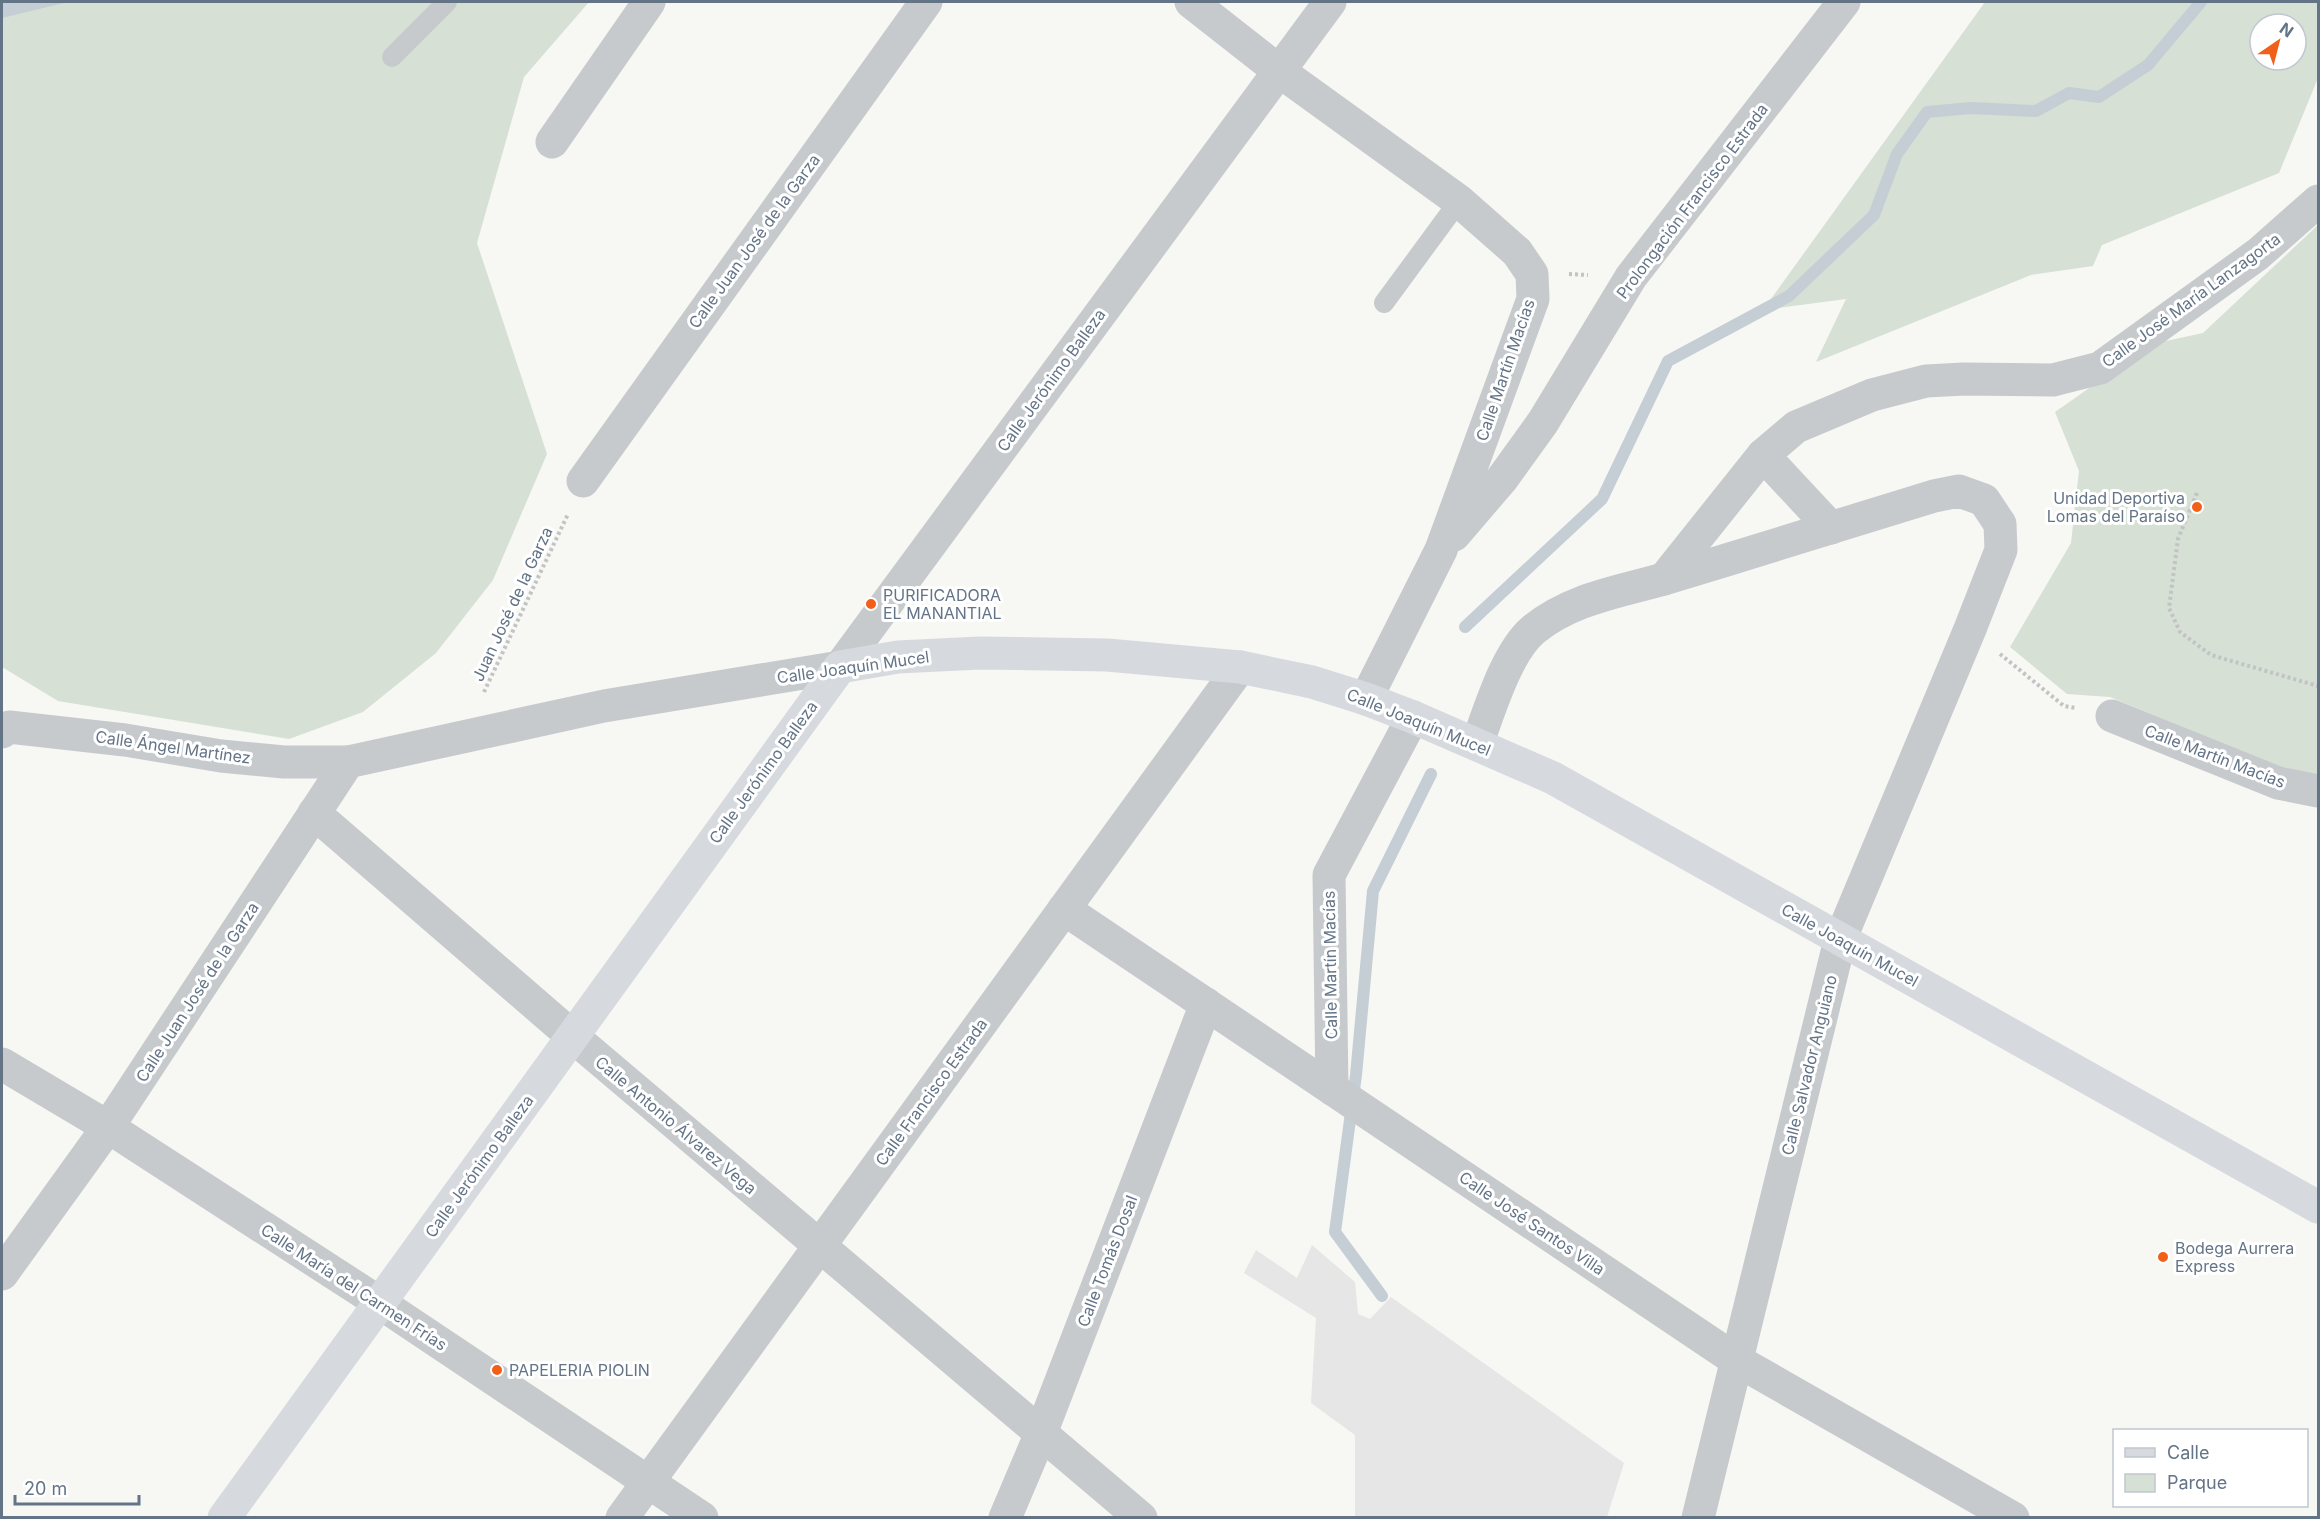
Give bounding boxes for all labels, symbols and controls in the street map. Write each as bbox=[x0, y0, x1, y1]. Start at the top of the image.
north arrow bbox=[2248, 12, 2308, 72]
text: N bbox=[2276, 18, 2297, 41]
street label: Prolongación Francisco Estrada bbox=[1612, 100, 1772, 302]
street label: Calle Juan José de la Garza bbox=[684, 150, 824, 332]
street label: Calle José María Lanzagorta bbox=[2098, 229, 2284, 371]
street label: Calle Martín Macías bbox=[1471, 296, 1539, 444]
street label: Calle Jerónimo Balleza bbox=[992, 305, 1110, 455]
place label: Unidad Deportiva Lomas del Paraíso bbox=[2047, 488, 2185, 526]
marker: Unidad Deportiva Lomas del Paraíso bbox=[2190, 500, 2204, 514]
street label: Juan José de la Garza bbox=[467, 524, 557, 684]
place label: PURIFICADORA EL MANANTIAL bbox=[883, 585, 1002, 623]
marker: PURIFICADORA EL MANANTIAL bbox=[864, 597, 878, 611]
street label: Calle Joaquín Mucel bbox=[776, 646, 930, 688]
street label: Calle Joaquín Mucel bbox=[1344, 684, 1494, 760]
street label: Calle Jerónimo Balleza bbox=[704, 697, 822, 847]
street label: Calle Martín Macías bbox=[2142, 720, 2288, 792]
street label: Calle Ángel Martínez bbox=[94, 726, 252, 768]
street label: Calle Martín Macías bbox=[1319, 890, 1341, 1040]
street label: Calle Juan José de la Garza bbox=[131, 898, 263, 1086]
street label: Calle Joaquín Mucel bbox=[1778, 899, 1922, 991]
street label: Calle Salvador Anguiano bbox=[1777, 973, 1841, 1157]
street label: Calle Francisco Estrada bbox=[871, 1014, 991, 1170]
street label: Calle Antonio Álvarez Vega bbox=[591, 1052, 761, 1198]
street label: Calle Jerónimo Balleza bbox=[420, 1091, 538, 1241]
street label: Calle José Santos Villa bbox=[1455, 1167, 1609, 1279]
street label: Calle Tomás Dosal bbox=[1073, 1192, 1141, 1330]
street label: Calle María del Carmen Frías bbox=[257, 1219, 451, 1355]
place label: Bodega Aurrera Express bbox=[2175, 1238, 2294, 1276]
marker: Bodega Aurrera Express bbox=[2156, 1250, 2170, 1264]
place label: PAPELERIA PIOLIN bbox=[509, 1360, 650, 1380]
marker: PAPELERIA PIOLIN bbox=[490, 1363, 504, 1377]
legend bbox=[2113, 1429, 2308, 1507]
text: Calle bbox=[2167, 1442, 2209, 1463]
scale bar bbox=[15, 1468, 140, 1506]
text: Parque bbox=[2167, 1472, 2227, 1493]
text: 20 m bbox=[24, 1478, 67, 1499]

